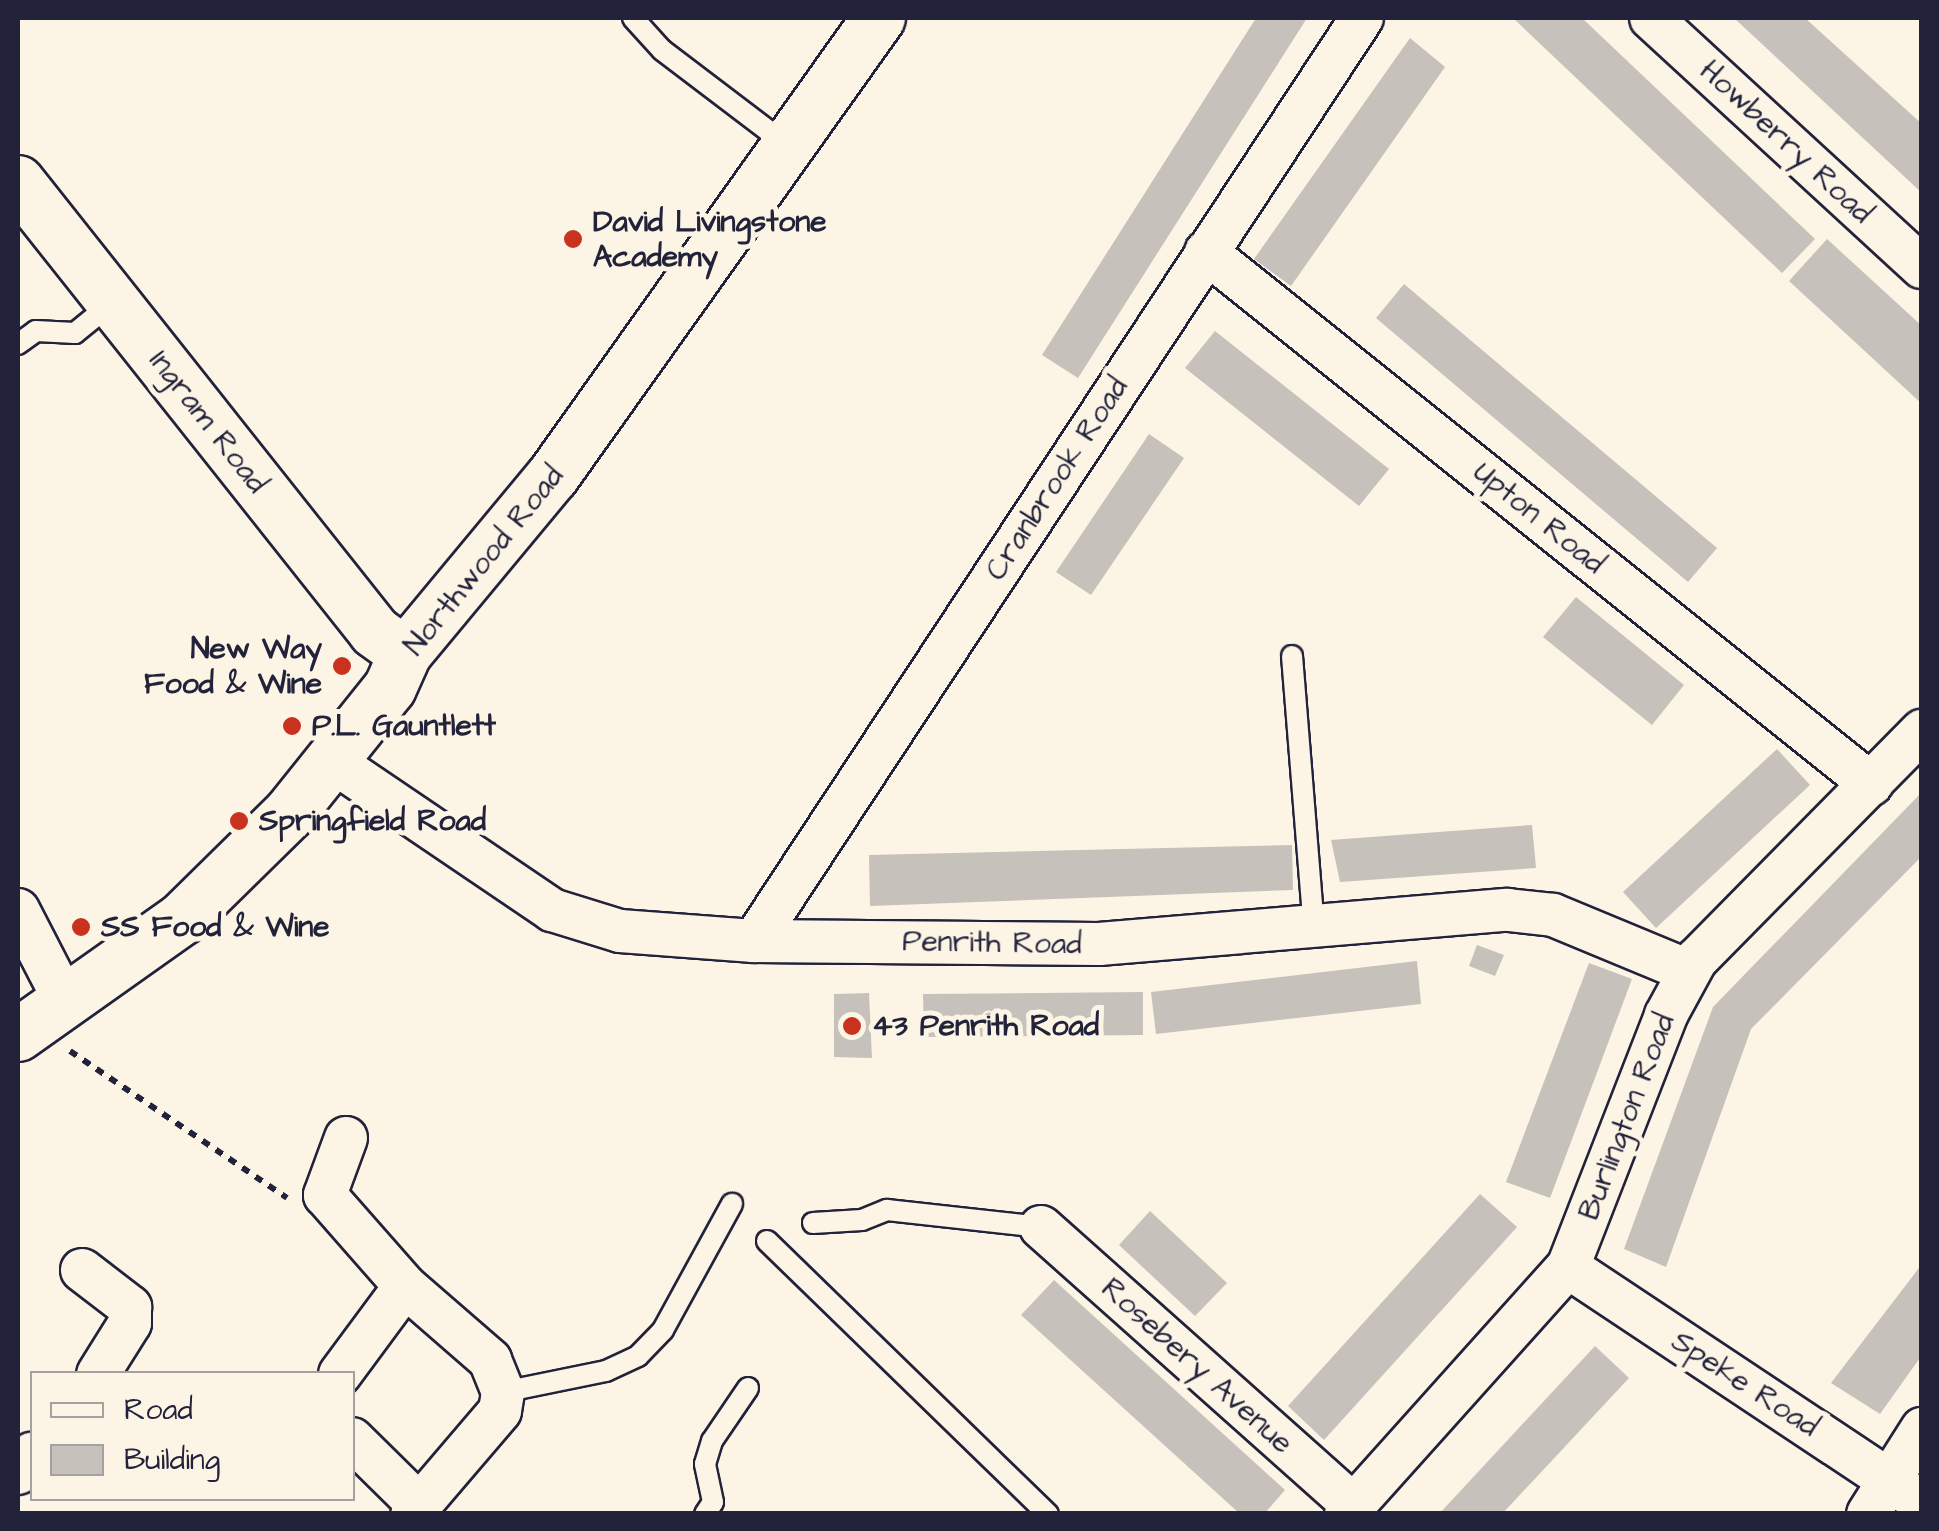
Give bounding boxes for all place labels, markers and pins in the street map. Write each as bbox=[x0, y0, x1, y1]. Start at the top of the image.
place label: David Livingstone Academy bbox=[593, 204, 826, 274]
marker: David Livingstone Academy bbox=[562, 228, 584, 250]
place label: New Way Food & Wine bbox=[144, 631, 322, 702]
marker: New Way Food & Wine bbox=[331, 655, 353, 677]
place label: P.L. Gauntlett bbox=[312, 708, 496, 744]
marker: P.L. Gauntlett bbox=[281, 715, 303, 737]
place label: Springfield Road bbox=[259, 803, 486, 839]
marker: Springfield Road bbox=[228, 810, 250, 832]
place label: SS Food & Wine bbox=[101, 909, 330, 945]
marker: SS Food & Wine bbox=[70, 916, 92, 938]
place label: 43 Penrith Road bbox=[872, 1008, 1099, 1044]
marker: 43 Penrith Road bbox=[841, 1015, 863, 1037]

